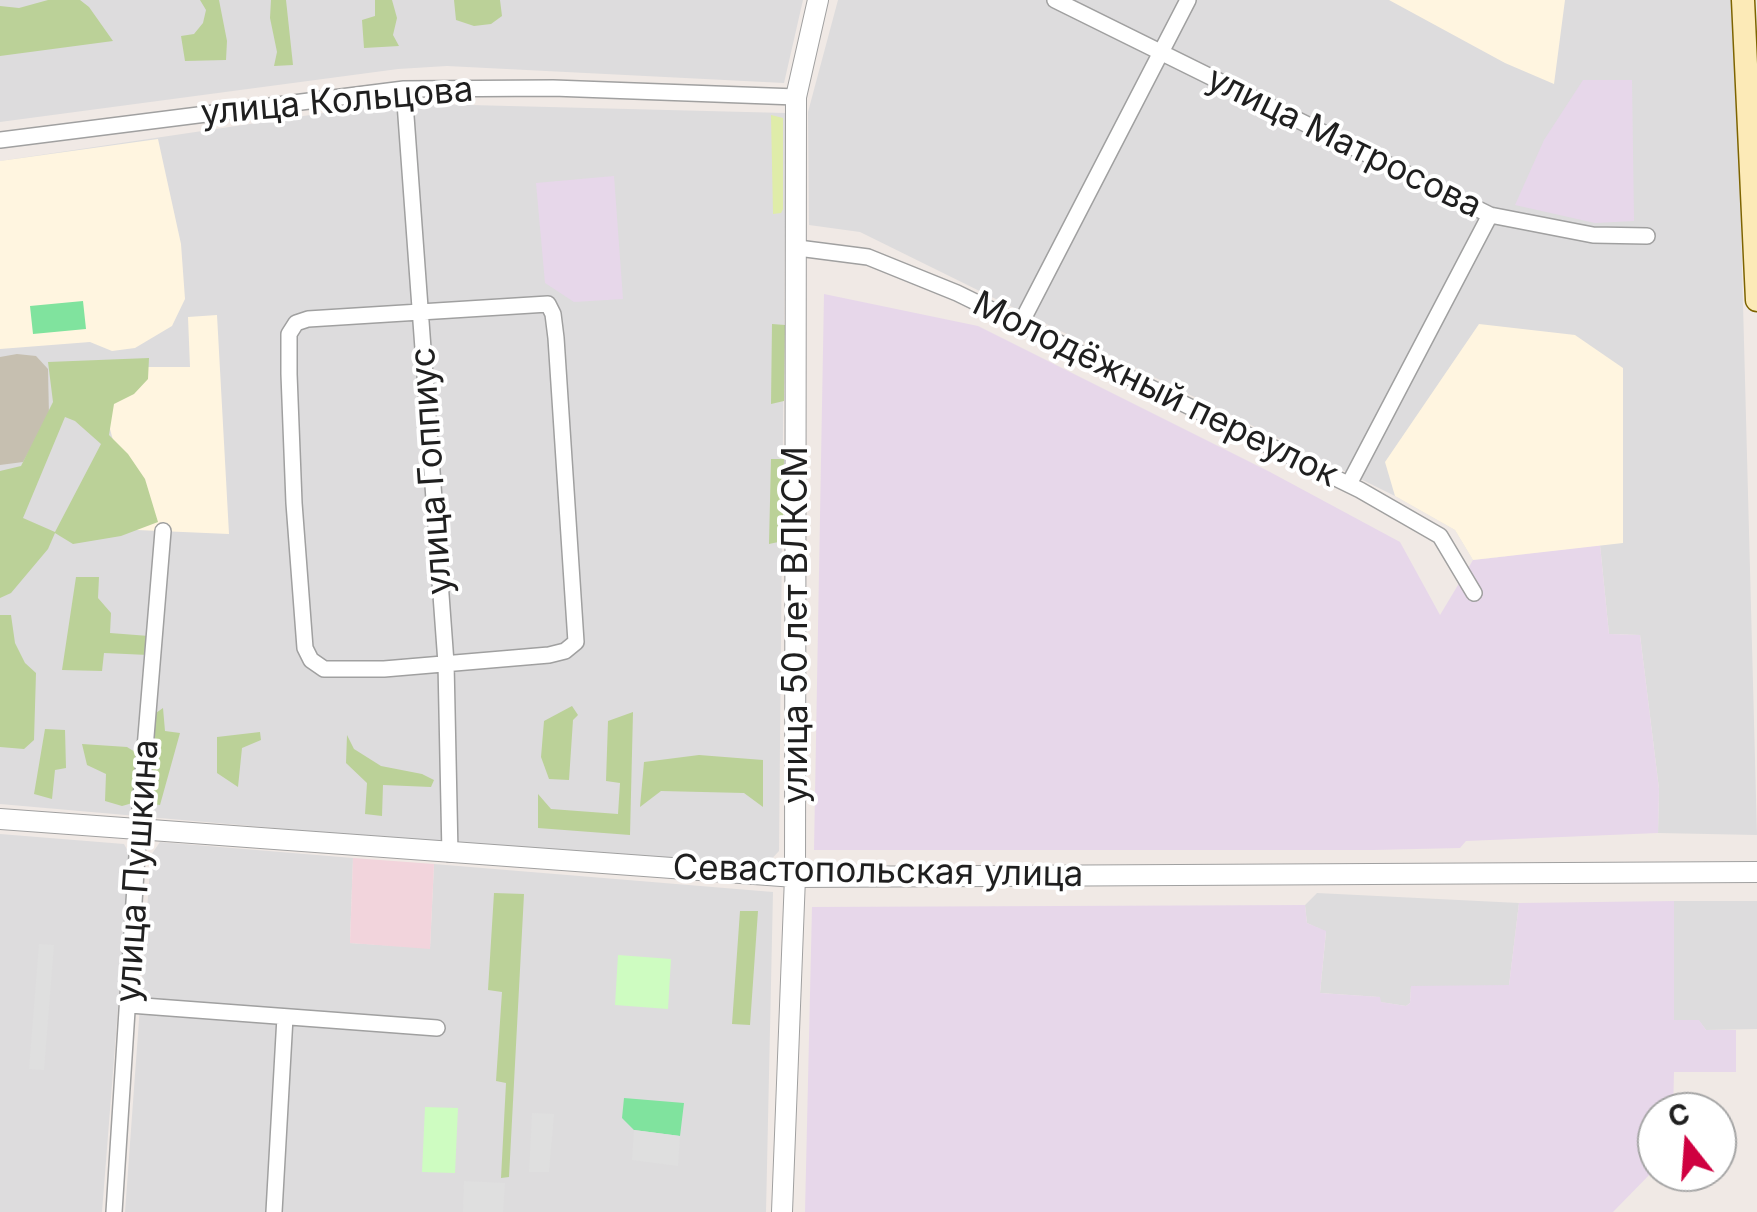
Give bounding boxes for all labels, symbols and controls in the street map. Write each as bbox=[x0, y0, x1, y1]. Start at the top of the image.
street label: улица Матросова bbox=[1200, 58, 1488, 228]
street label: улица Кольцова bbox=[199, 69, 475, 135]
street label: Молодёжный переулок bbox=[966, 283, 1344, 497]
street label: улица Гоппиус bbox=[402, 346, 462, 596]
street label: улица 50 лет ВЛКСМ bbox=[775, 446, 817, 804]
street label: улица Пушкина bbox=[108, 738, 168, 1004]
street label: Севастопольская улица bbox=[672, 847, 1084, 897]
north arrow bbox=[1637, 1092, 1737, 1192]
text: С bbox=[1664, 1096, 1694, 1135]

